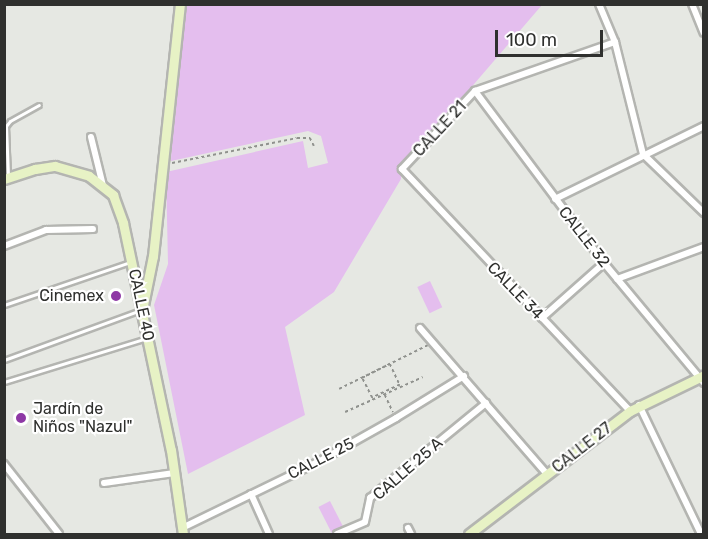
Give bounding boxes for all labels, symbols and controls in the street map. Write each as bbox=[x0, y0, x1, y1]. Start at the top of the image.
scale bar bbox=[498, 18, 606, 56]
text: 100 m bbox=[506, 29, 557, 51]
street label: CALLE 21 bbox=[409, 97, 471, 161]
street label: CALLE 32 bbox=[554, 203, 614, 271]
street label: CALLE 34 bbox=[483, 258, 547, 324]
street label: CALLE 40 bbox=[124, 267, 158, 343]
place label: Cinemex bbox=[39, 286, 104, 306]
marker: Cinemex bbox=[109, 289, 123, 303]
place label: Jardín de Niños "Nazul" bbox=[33, 399, 133, 437]
marker: Jardín de Niños "Nazul" bbox=[14, 411, 28, 425]
street label: CALLE 27 bbox=[548, 419, 616, 477]
street label: CALLE 25 A bbox=[369, 433, 447, 505]
street label: CALLE 25 bbox=[285, 434, 357, 484]

